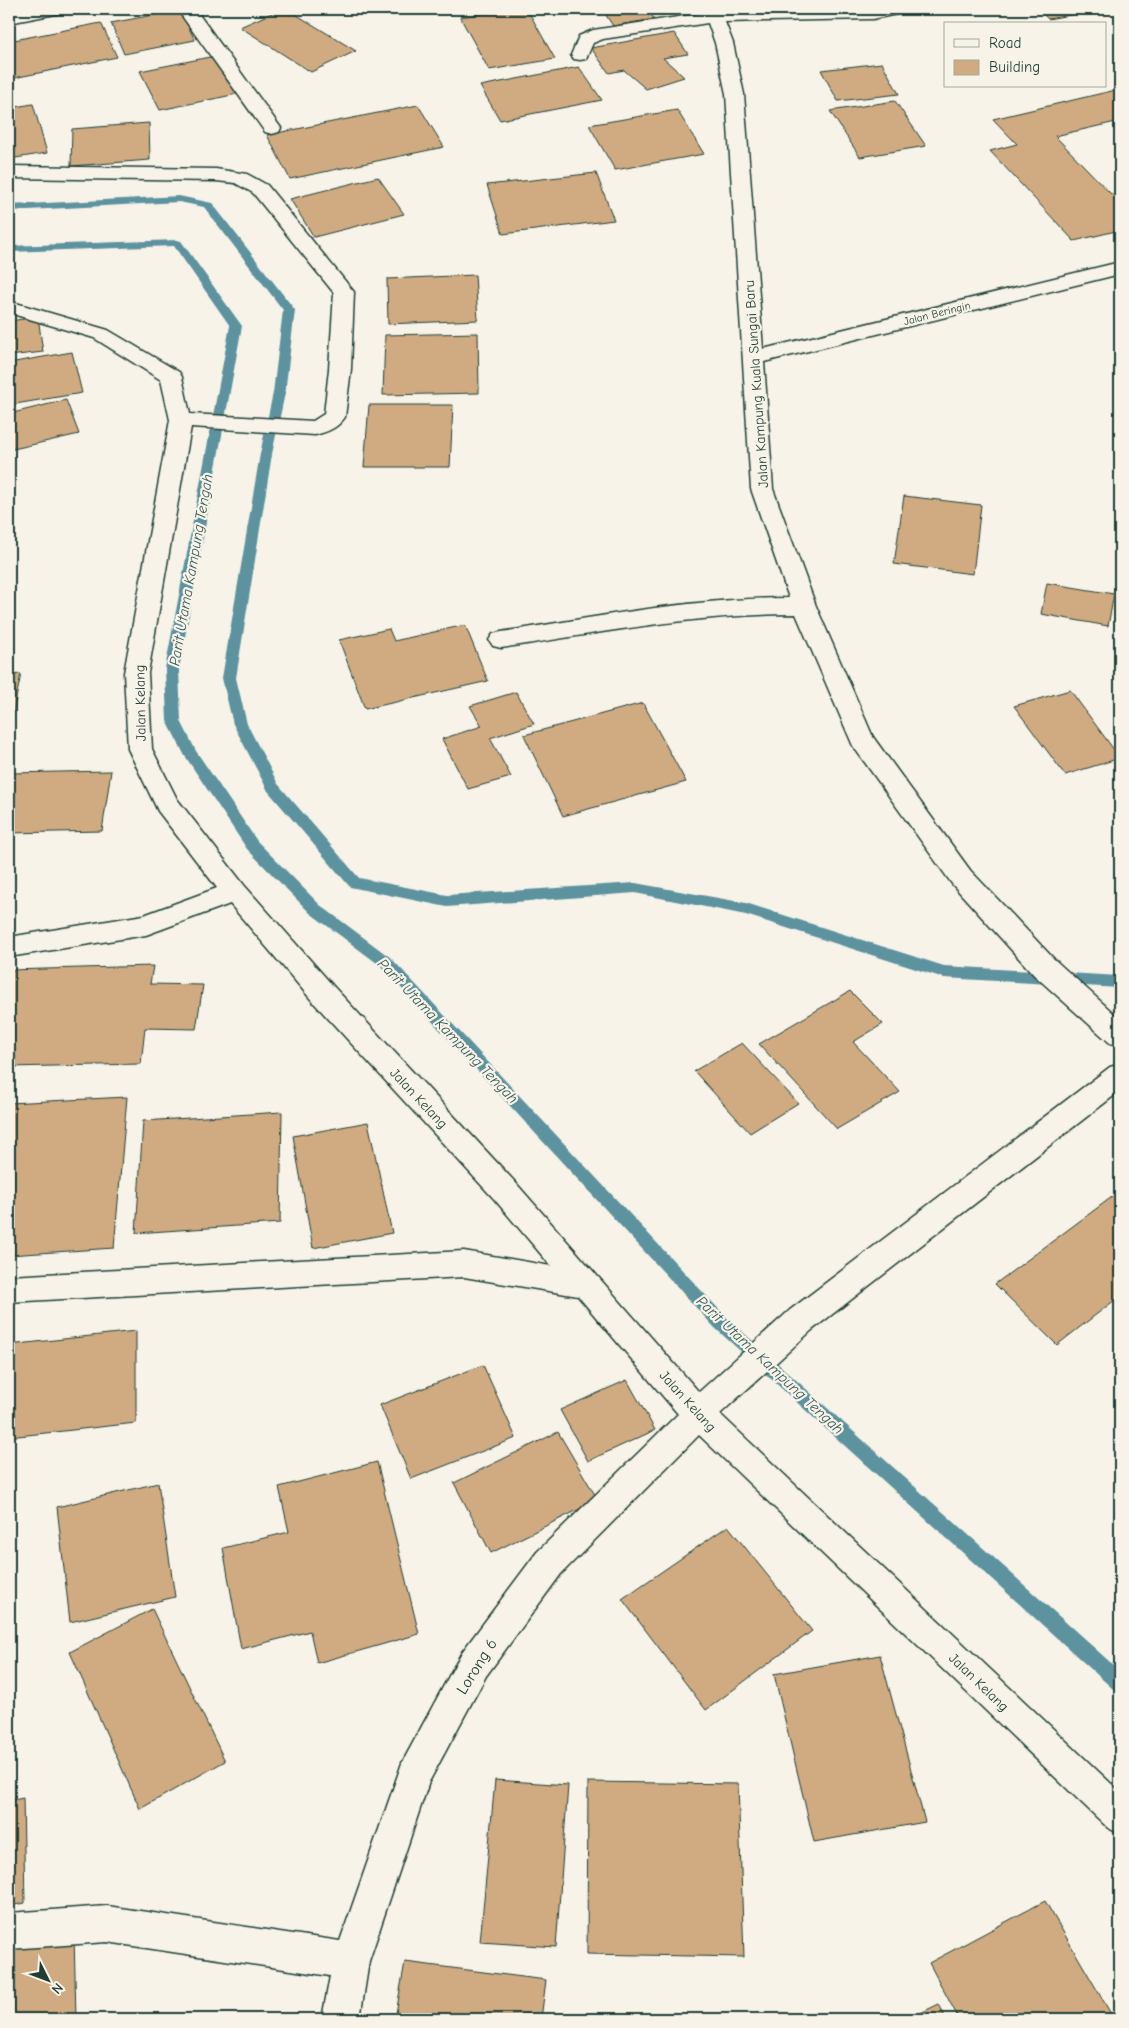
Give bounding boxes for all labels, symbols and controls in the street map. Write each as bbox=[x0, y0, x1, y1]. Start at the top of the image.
legend bbox=[944, 22, 1106, 88]
text: Road bbox=[989, 34, 1021, 52]
text: Building bbox=[989, 58, 1040, 76]
street label: Jalan Kampung Kuala Sungai Baru bbox=[741, 279, 772, 488]
street label: Jalan Beringin bbox=[902, 299, 972, 328]
water label: Parit Utama Kampung Tengah bbox=[165, 473, 217, 667]
street label: Jalan Kelang bbox=[131, 665, 150, 741]
water label: Parit Utama Kampung Tengah bbox=[374, 955, 522, 1107]
street label: Jalan Kelang bbox=[386, 1065, 451, 1132]
water label: Parit Utama Kampung Tengah bbox=[693, 1292, 847, 1438]
street label: Jalan Kelang bbox=[656, 1367, 720, 1435]
street label: Lorong 6 bbox=[453, 1635, 501, 1698]
street label: Jalan Kelang bbox=[945, 1650, 1012, 1715]
north arrow bbox=[22, 1956, 72, 2006]
text: N bbox=[48, 1979, 67, 1997]

